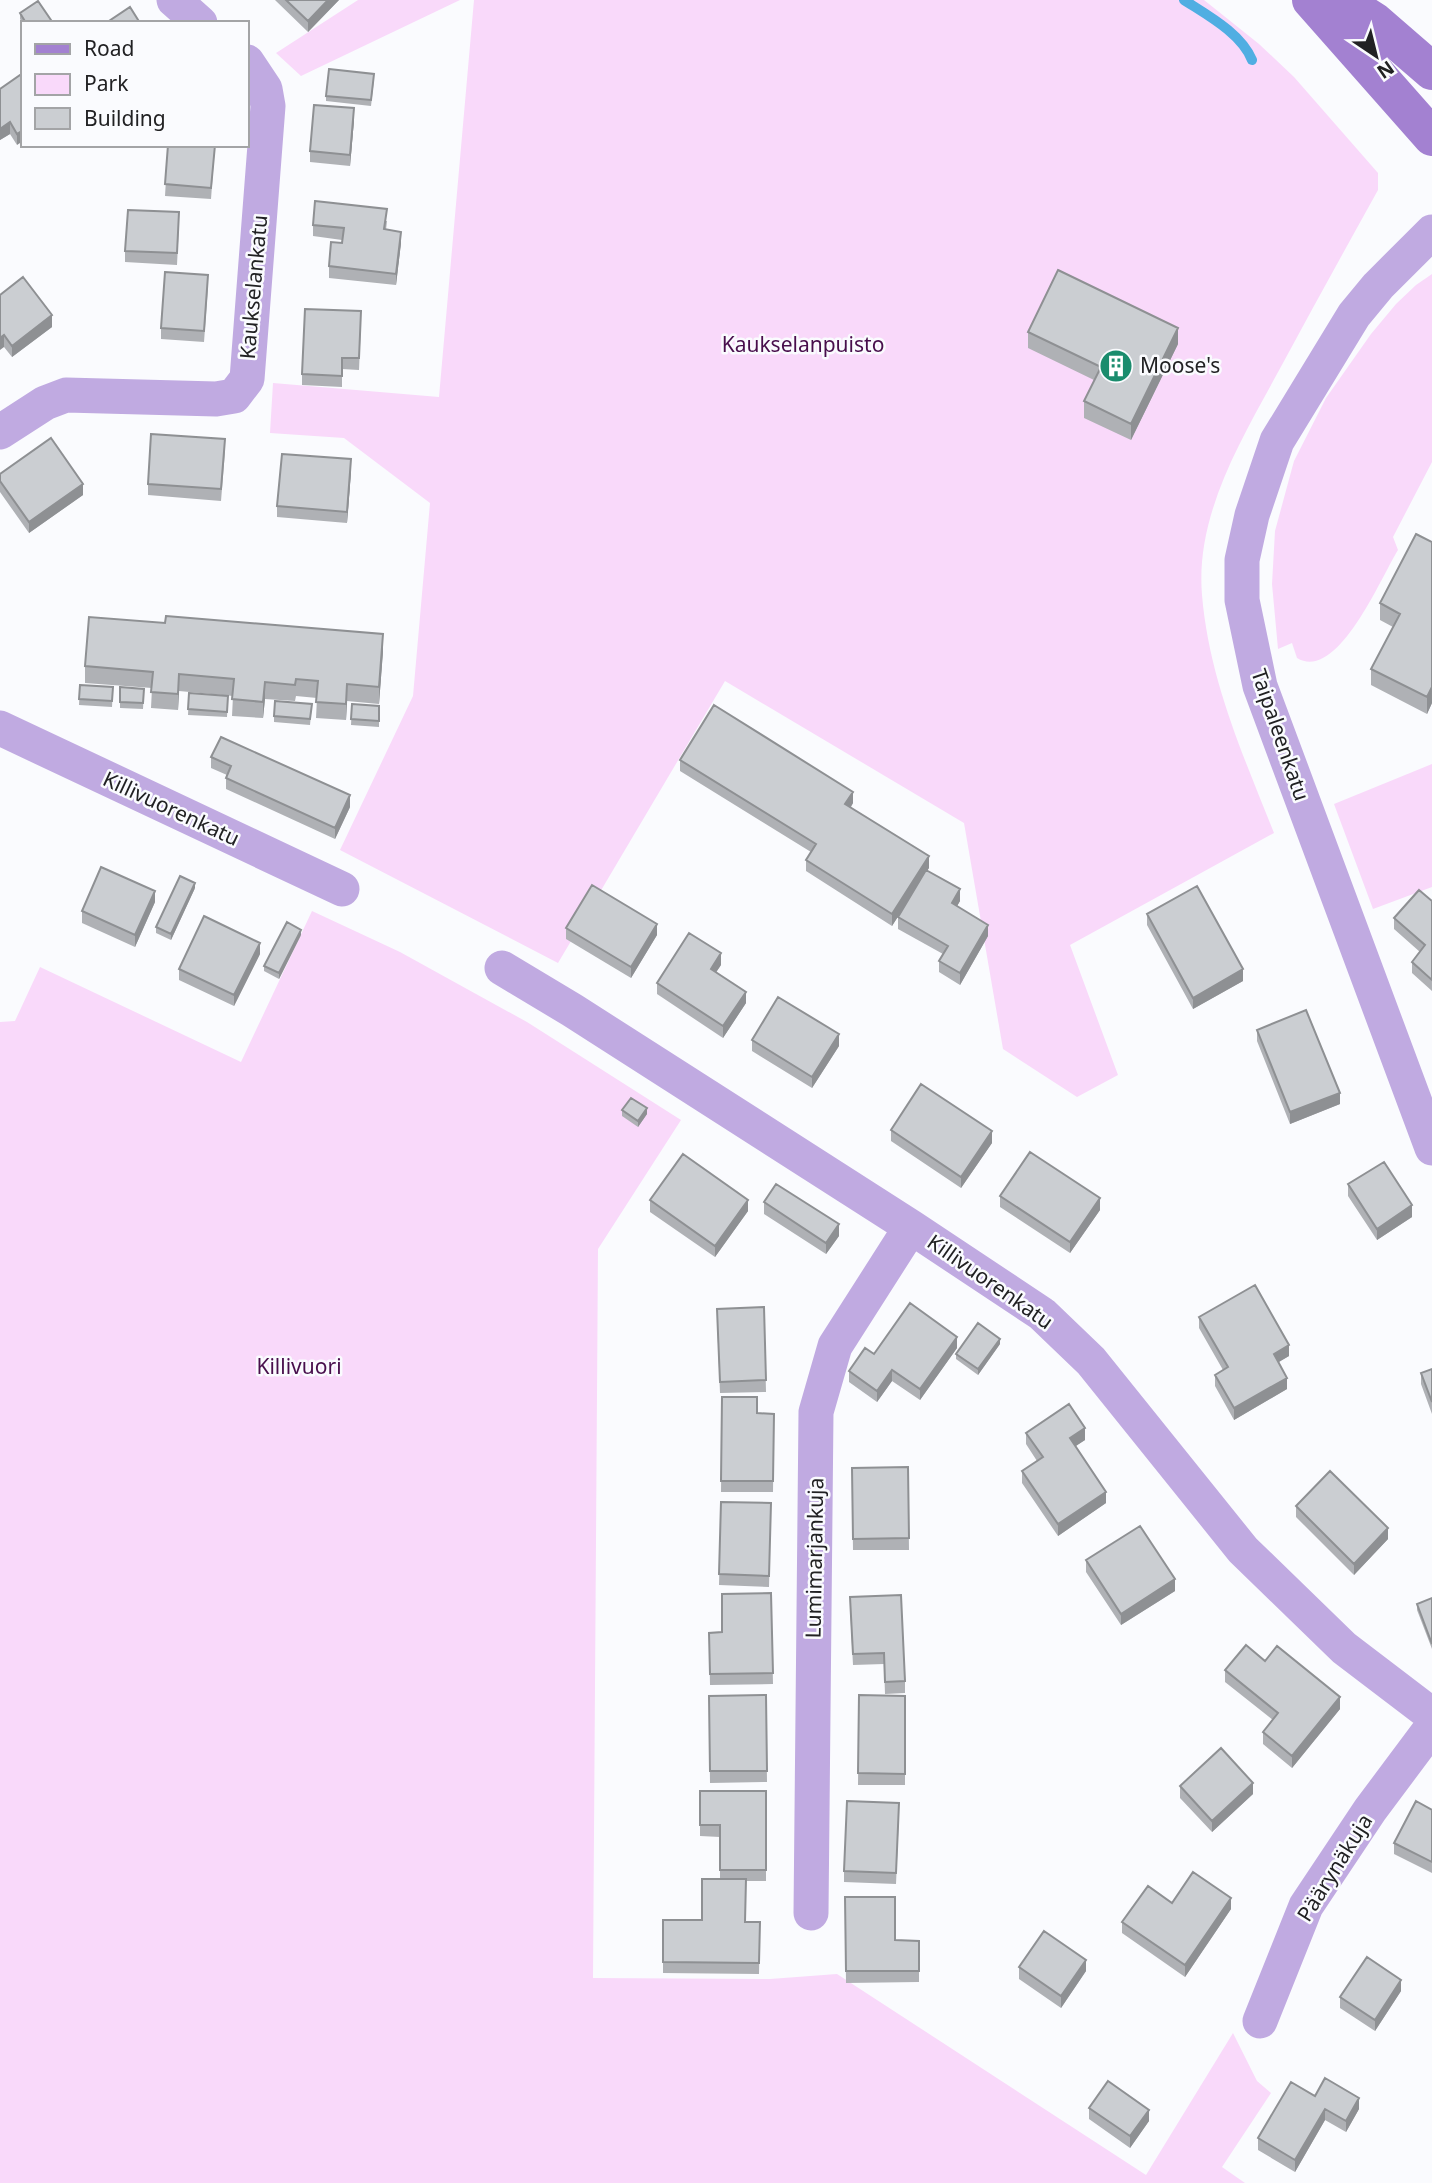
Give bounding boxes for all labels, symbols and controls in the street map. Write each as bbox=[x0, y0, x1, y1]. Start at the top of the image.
legend bbox=[21, 21, 248, 147]
north arrow bbox=[1341, 21, 1411, 91]
text: Road bbox=[84, 34, 134, 62]
text: N bbox=[1372, 55, 1400, 85]
text: Park bbox=[84, 69, 129, 97]
text: Building bbox=[84, 104, 166, 132]
street label: Kaukselankatu bbox=[233, 214, 273, 360]
park label: Kaukselanpuisto bbox=[722, 330, 884, 358]
building icon: Moose's bbox=[1097, 347, 1135, 385]
place label: Moose's bbox=[1140, 351, 1220, 379]
street label: Taipaleenkatu bbox=[1245, 665, 1317, 804]
street label: Killivuorenkatu bbox=[99, 764, 244, 852]
street label: Killivuorenkatu bbox=[922, 1227, 1059, 1335]
park label: Killivuori bbox=[256, 1352, 342, 1380]
street label: Lumimarjankuja bbox=[799, 1477, 829, 1639]
street label: Päärynäkuja bbox=[1290, 1808, 1378, 1927]

